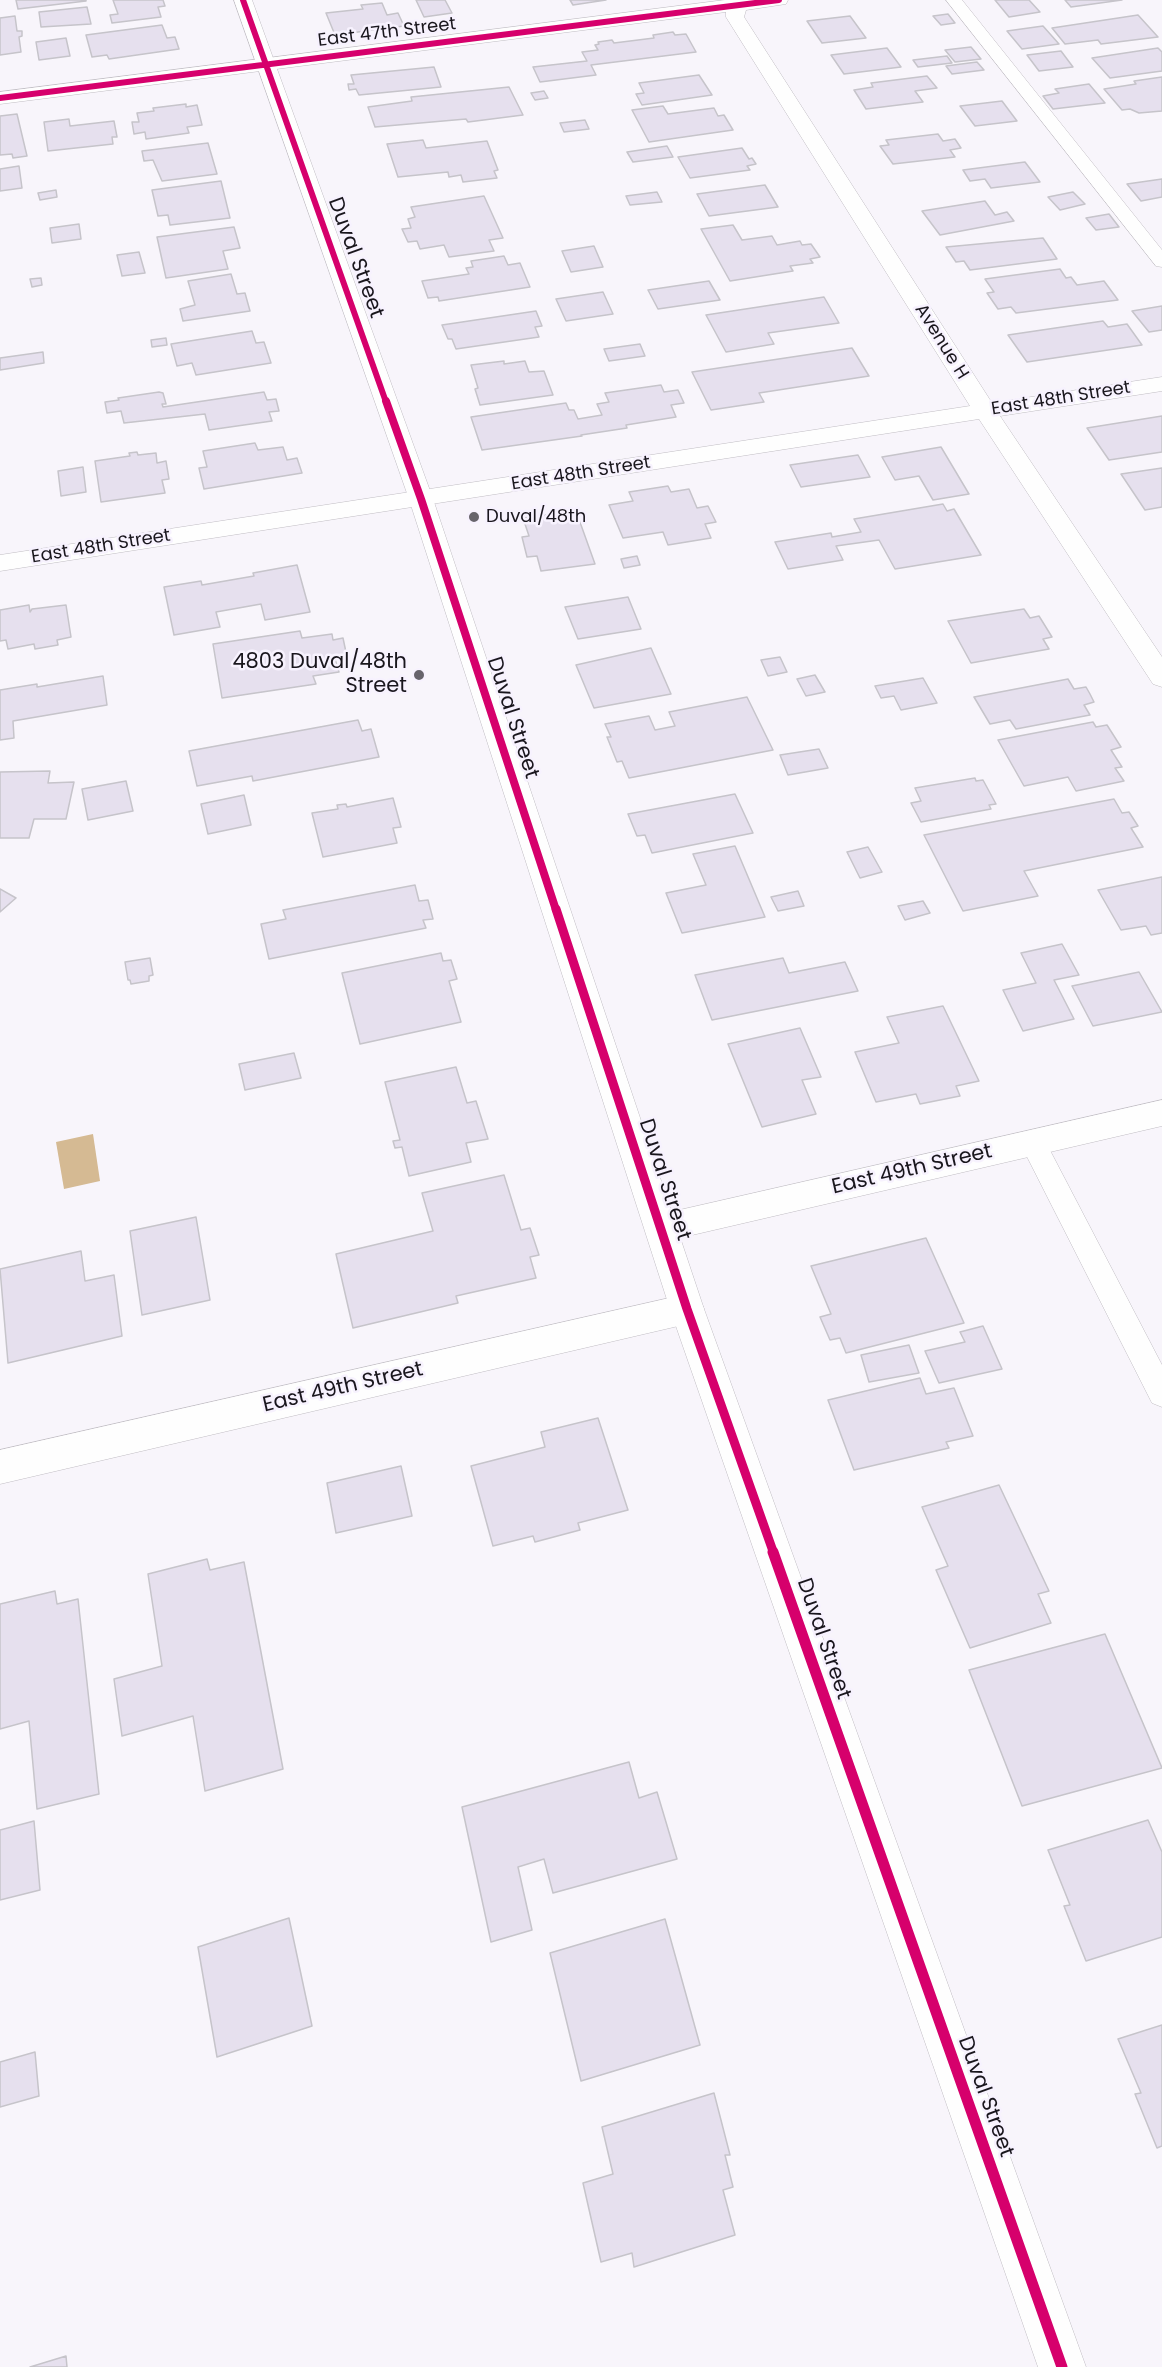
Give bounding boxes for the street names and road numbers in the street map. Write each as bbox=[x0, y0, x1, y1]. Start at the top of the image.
street label: East 47th Street bbox=[317, 14, 457, 52]
street label: Duval Street bbox=[322, 194, 388, 322]
street label: Avenue H bbox=[909, 300, 973, 384]
street label: East 48th Street bbox=[990, 377, 1132, 421]
street label: East 48th Street bbox=[510, 452, 652, 496]
street label: East 48th Street bbox=[30, 525, 172, 569]
street label: Duval Street bbox=[480, 654, 544, 782]
street label: Duval Street bbox=[632, 1116, 696, 1244]
street label: East 49th Street bbox=[829, 1139, 995, 1201]
street label: East 49th Street bbox=[260, 1357, 426, 1419]
street label: Duval Street bbox=[790, 1575, 856, 1703]
street label: Duval Street bbox=[952, 2033, 1018, 2161]

